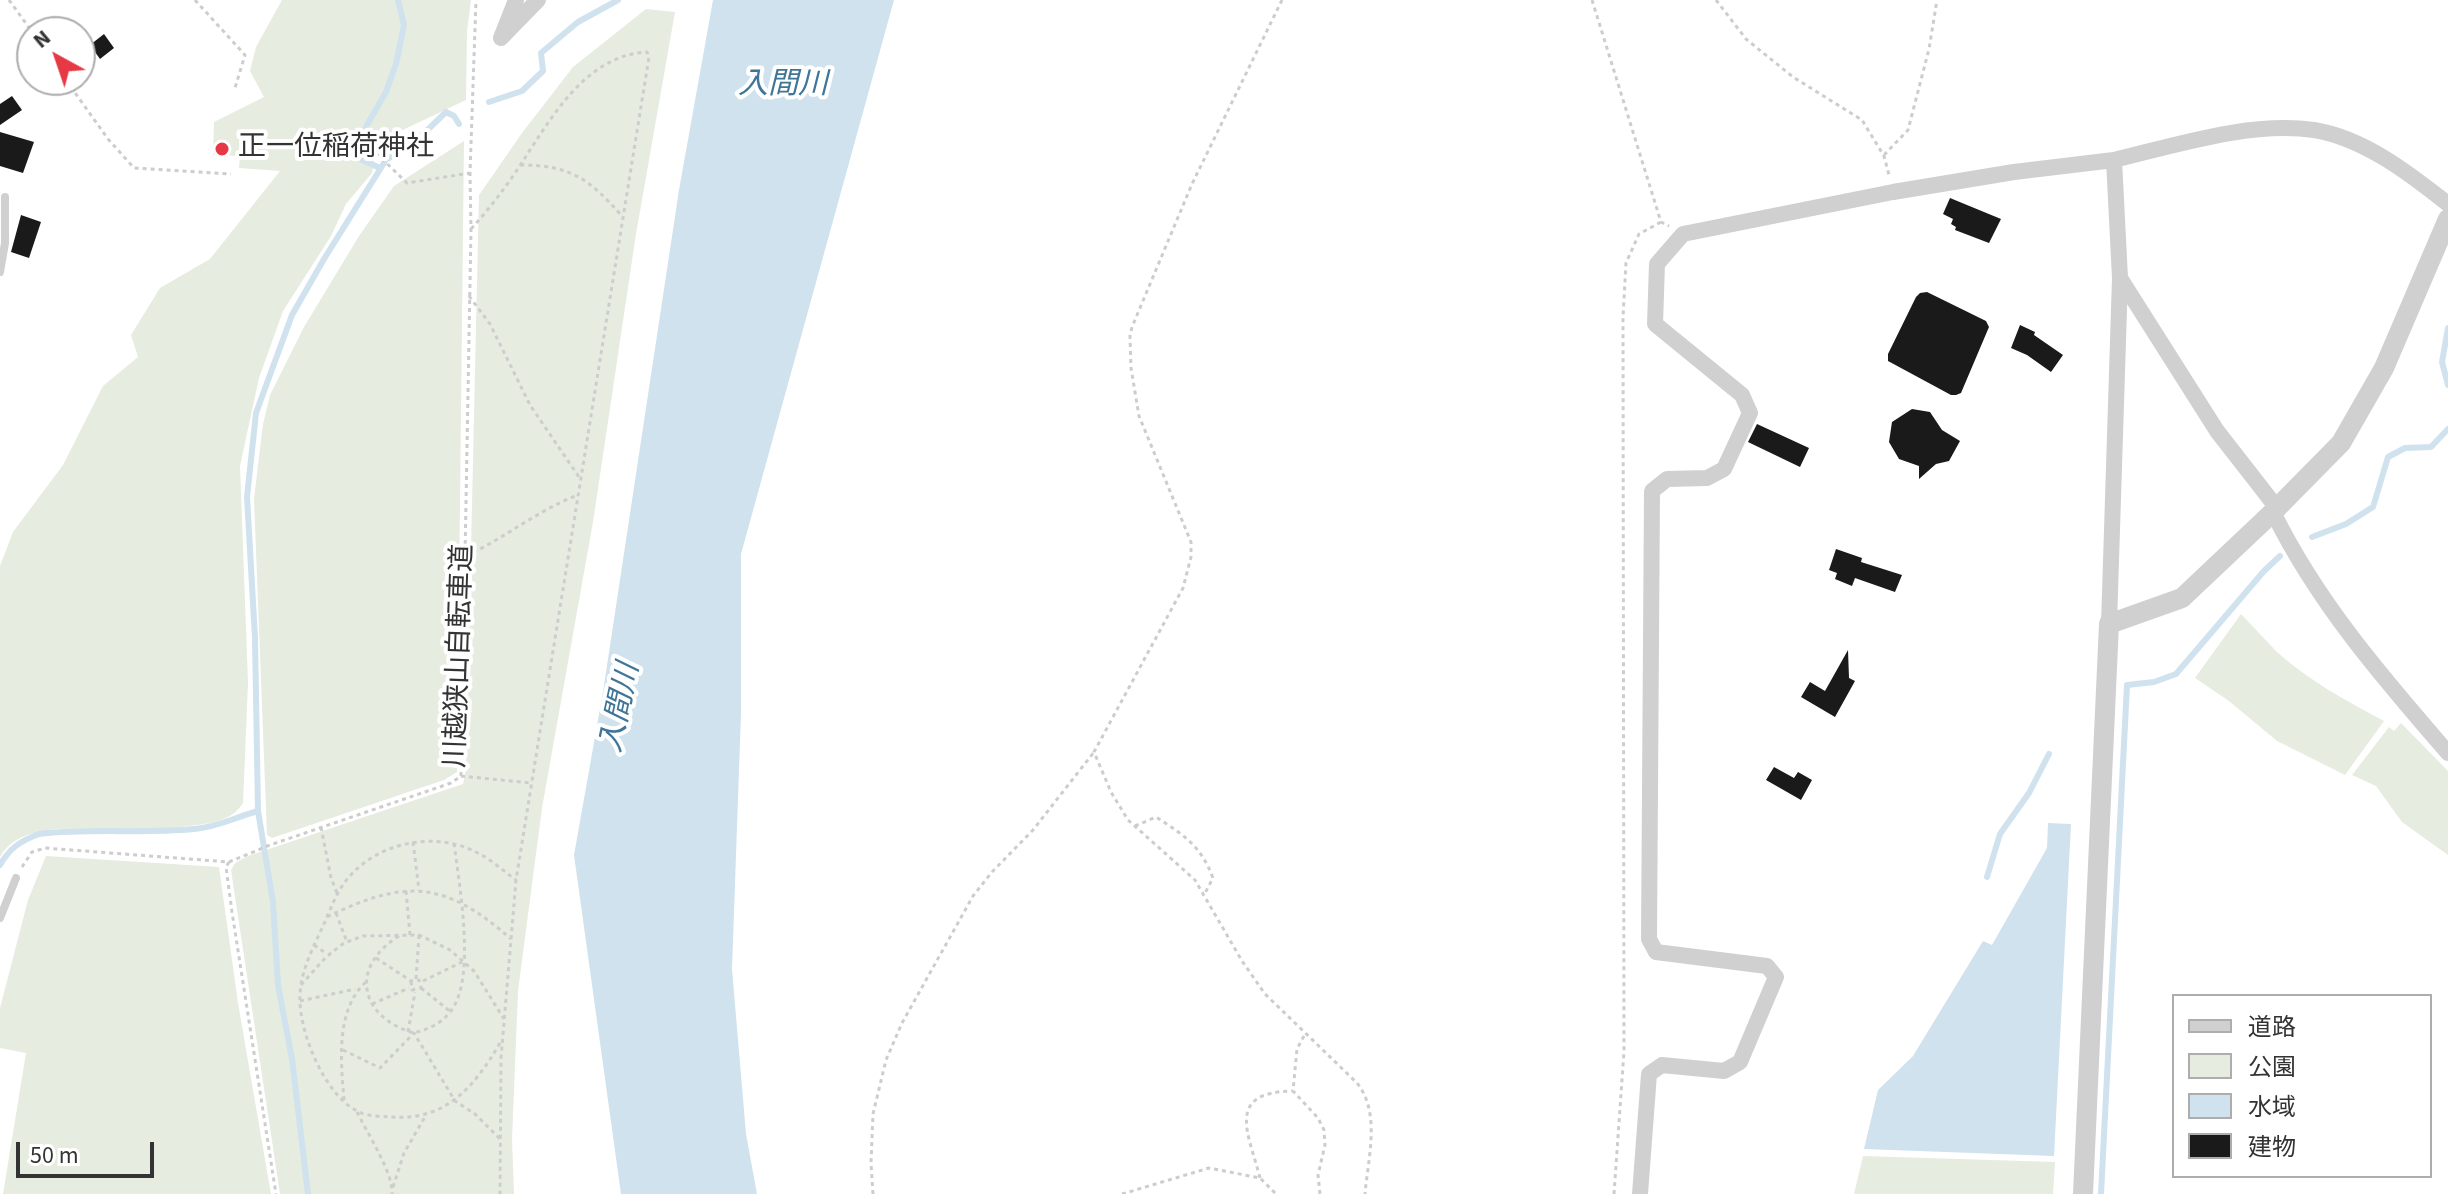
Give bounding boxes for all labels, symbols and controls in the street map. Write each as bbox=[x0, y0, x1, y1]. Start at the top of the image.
north arrow bbox=[16, 16, 96, 96]
text: N bbox=[26, 22, 58, 56]
water label: 入間川 bbox=[738, 68, 828, 104]
place label: 正一位稲荷神社 bbox=[238, 132, 434, 166]
marker: 正一位稲荷神社 bbox=[213, 140, 231, 158]
street label: 川越狭山自転車道 bbox=[440, 543, 482, 769]
water label: 入間川 bbox=[595, 660, 649, 756]
legend bbox=[2172, 994, 2432, 1178]
text: 道路 bbox=[2248, 1010, 2296, 1045]
text: 公園 bbox=[2248, 1050, 2296, 1085]
text: 水域 bbox=[2248, 1090, 2296, 1125]
scale bar bbox=[20, 1126, 158, 1176]
text: 建物 bbox=[2248, 1130, 2296, 1165]
text: 50 m bbox=[30, 1138, 79, 1173]

